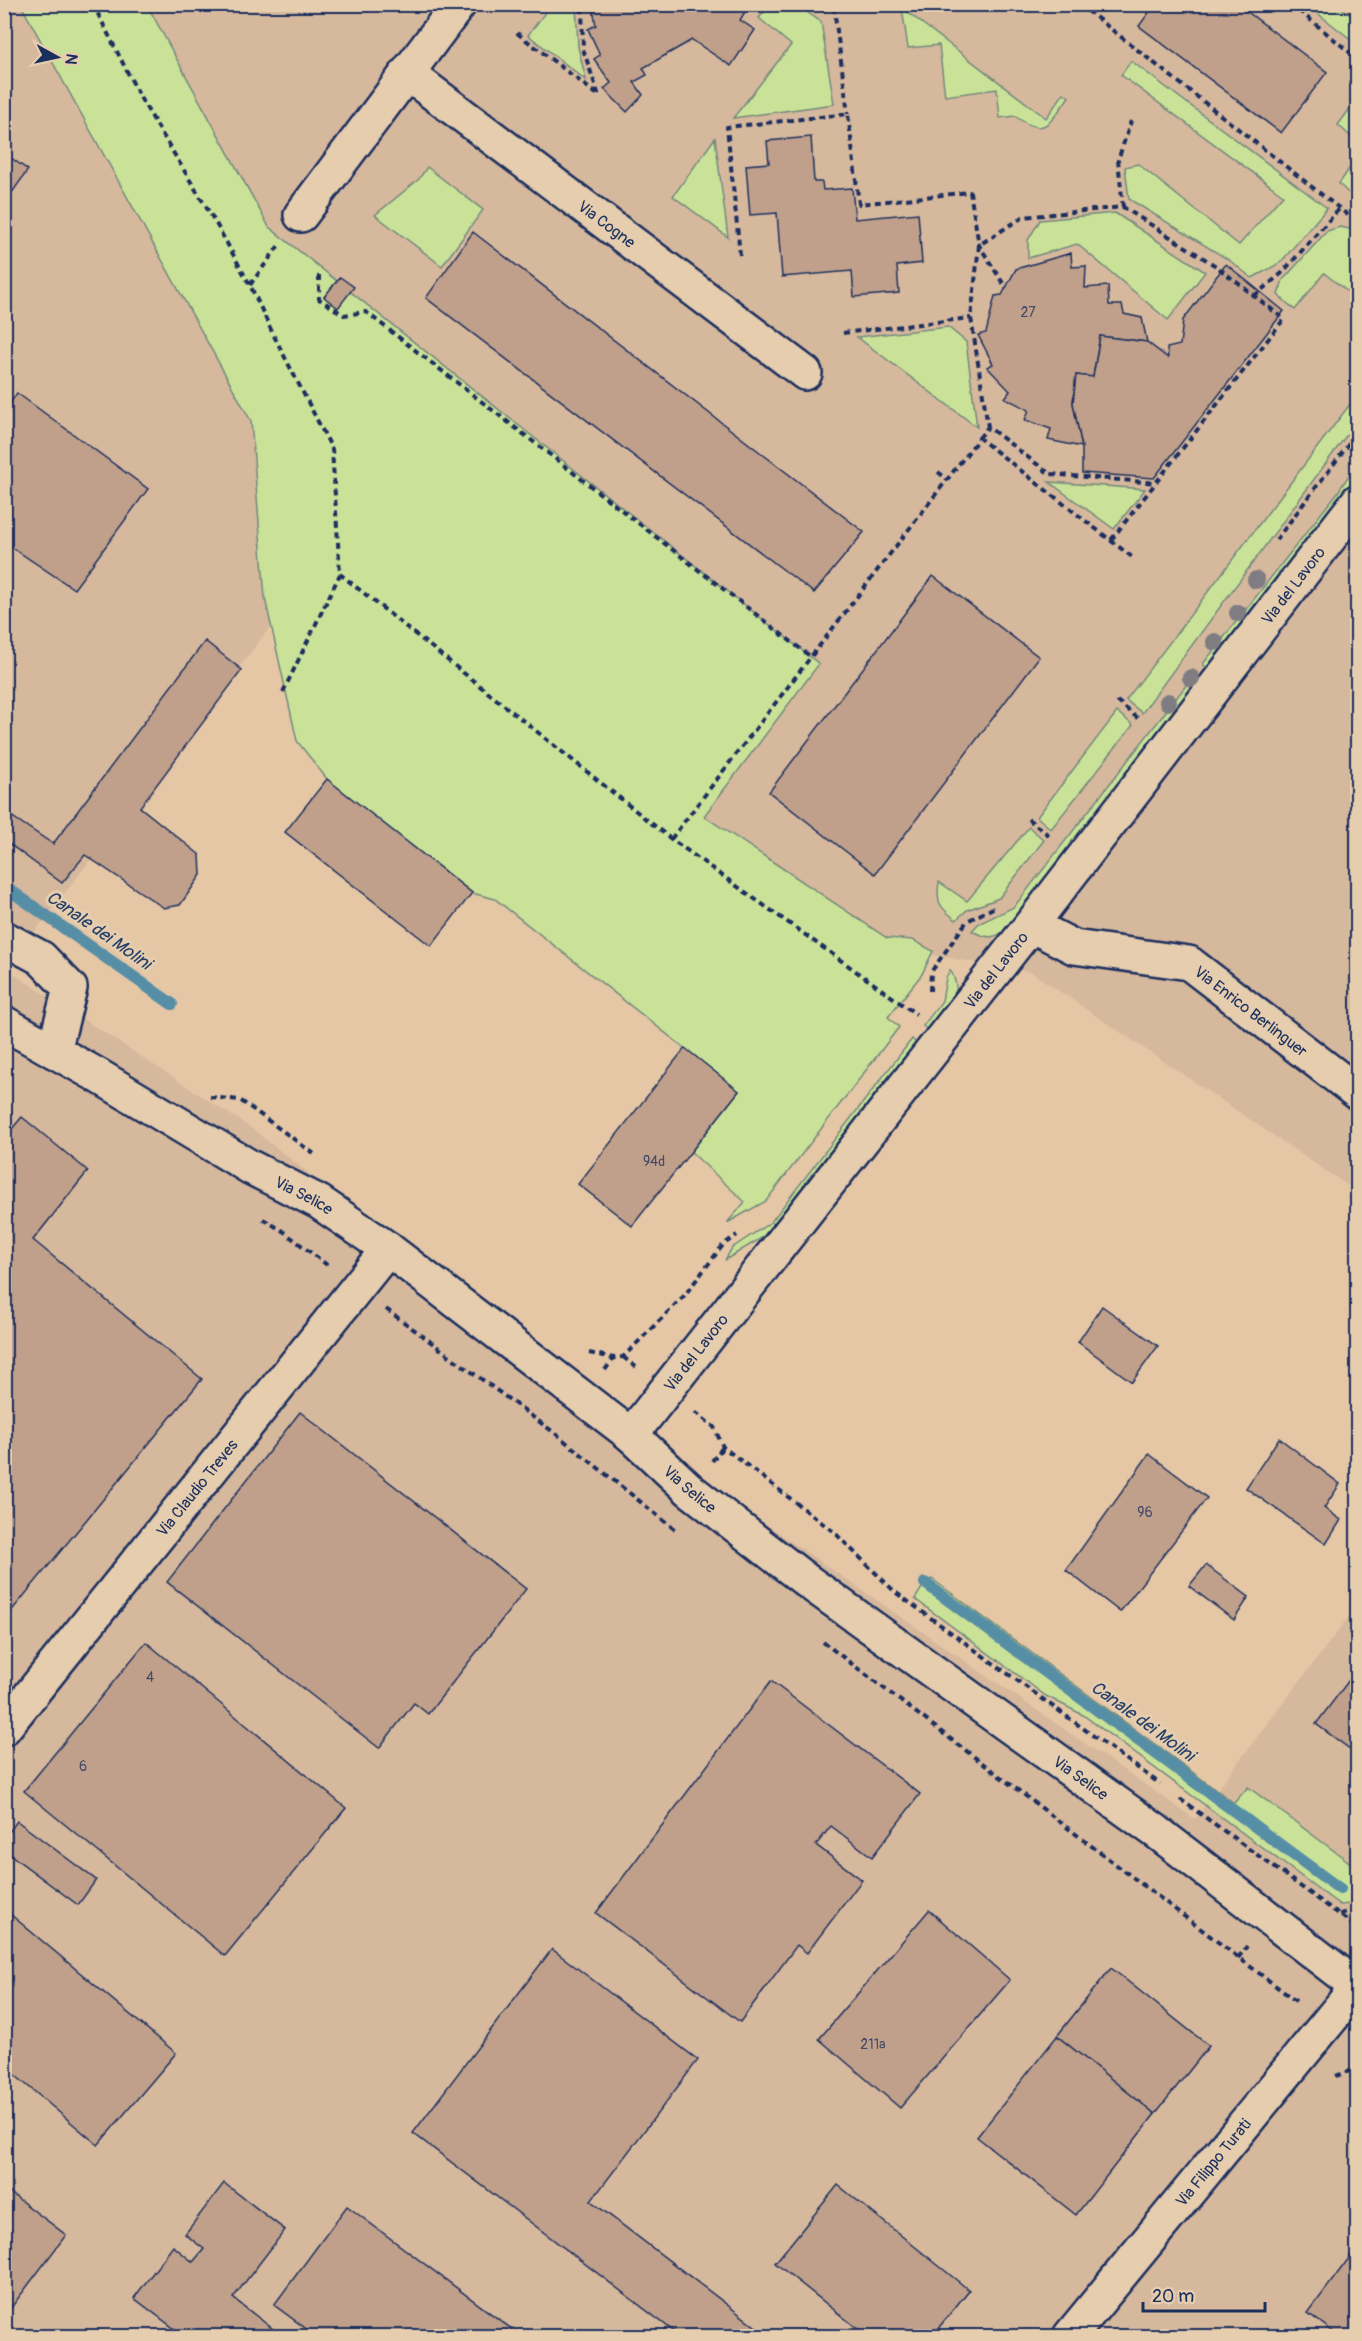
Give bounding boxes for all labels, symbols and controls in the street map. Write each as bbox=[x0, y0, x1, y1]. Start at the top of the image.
north arrow bbox=[27, 27, 87, 87]
text: N bbox=[60, 52, 82, 66]
street label: Via Cogne bbox=[574, 196, 639, 253]
house number: 27 bbox=[1020, 304, 1036, 321]
street label: Via del Lavoro bbox=[1257, 543, 1330, 629]
water label: Canale dei Molini bbox=[42, 886, 158, 977]
street label: Via del Lavoro bbox=[960, 928, 1033, 1013]
street label: Via Enrico Berlinguer bbox=[1190, 962, 1312, 1062]
house number: 94d bbox=[643, 1153, 665, 1170]
street label: Via Selice bbox=[271, 1172, 337, 1220]
street label: Via del Lavoro bbox=[660, 1310, 733, 1396]
street label: Via Claudio Treves bbox=[152, 1436, 242, 1541]
street label: Via Selice bbox=[659, 1461, 720, 1518]
house number: 96 bbox=[1137, 1504, 1153, 1521]
house number: 4 bbox=[146, 1669, 154, 1686]
water label: Canale dei Molini bbox=[1086, 1676, 1201, 1768]
street label: Via Selice bbox=[1049, 1752, 1112, 1805]
house number: 6 bbox=[79, 1758, 87, 1775]
house number: 211a bbox=[860, 2036, 886, 2053]
street label: Via Filippo Turati bbox=[1172, 2115, 1256, 2211]
scale bar bbox=[1143, 2275, 1264, 2313]
text: 20 m bbox=[1152, 2285, 1194, 2308]

